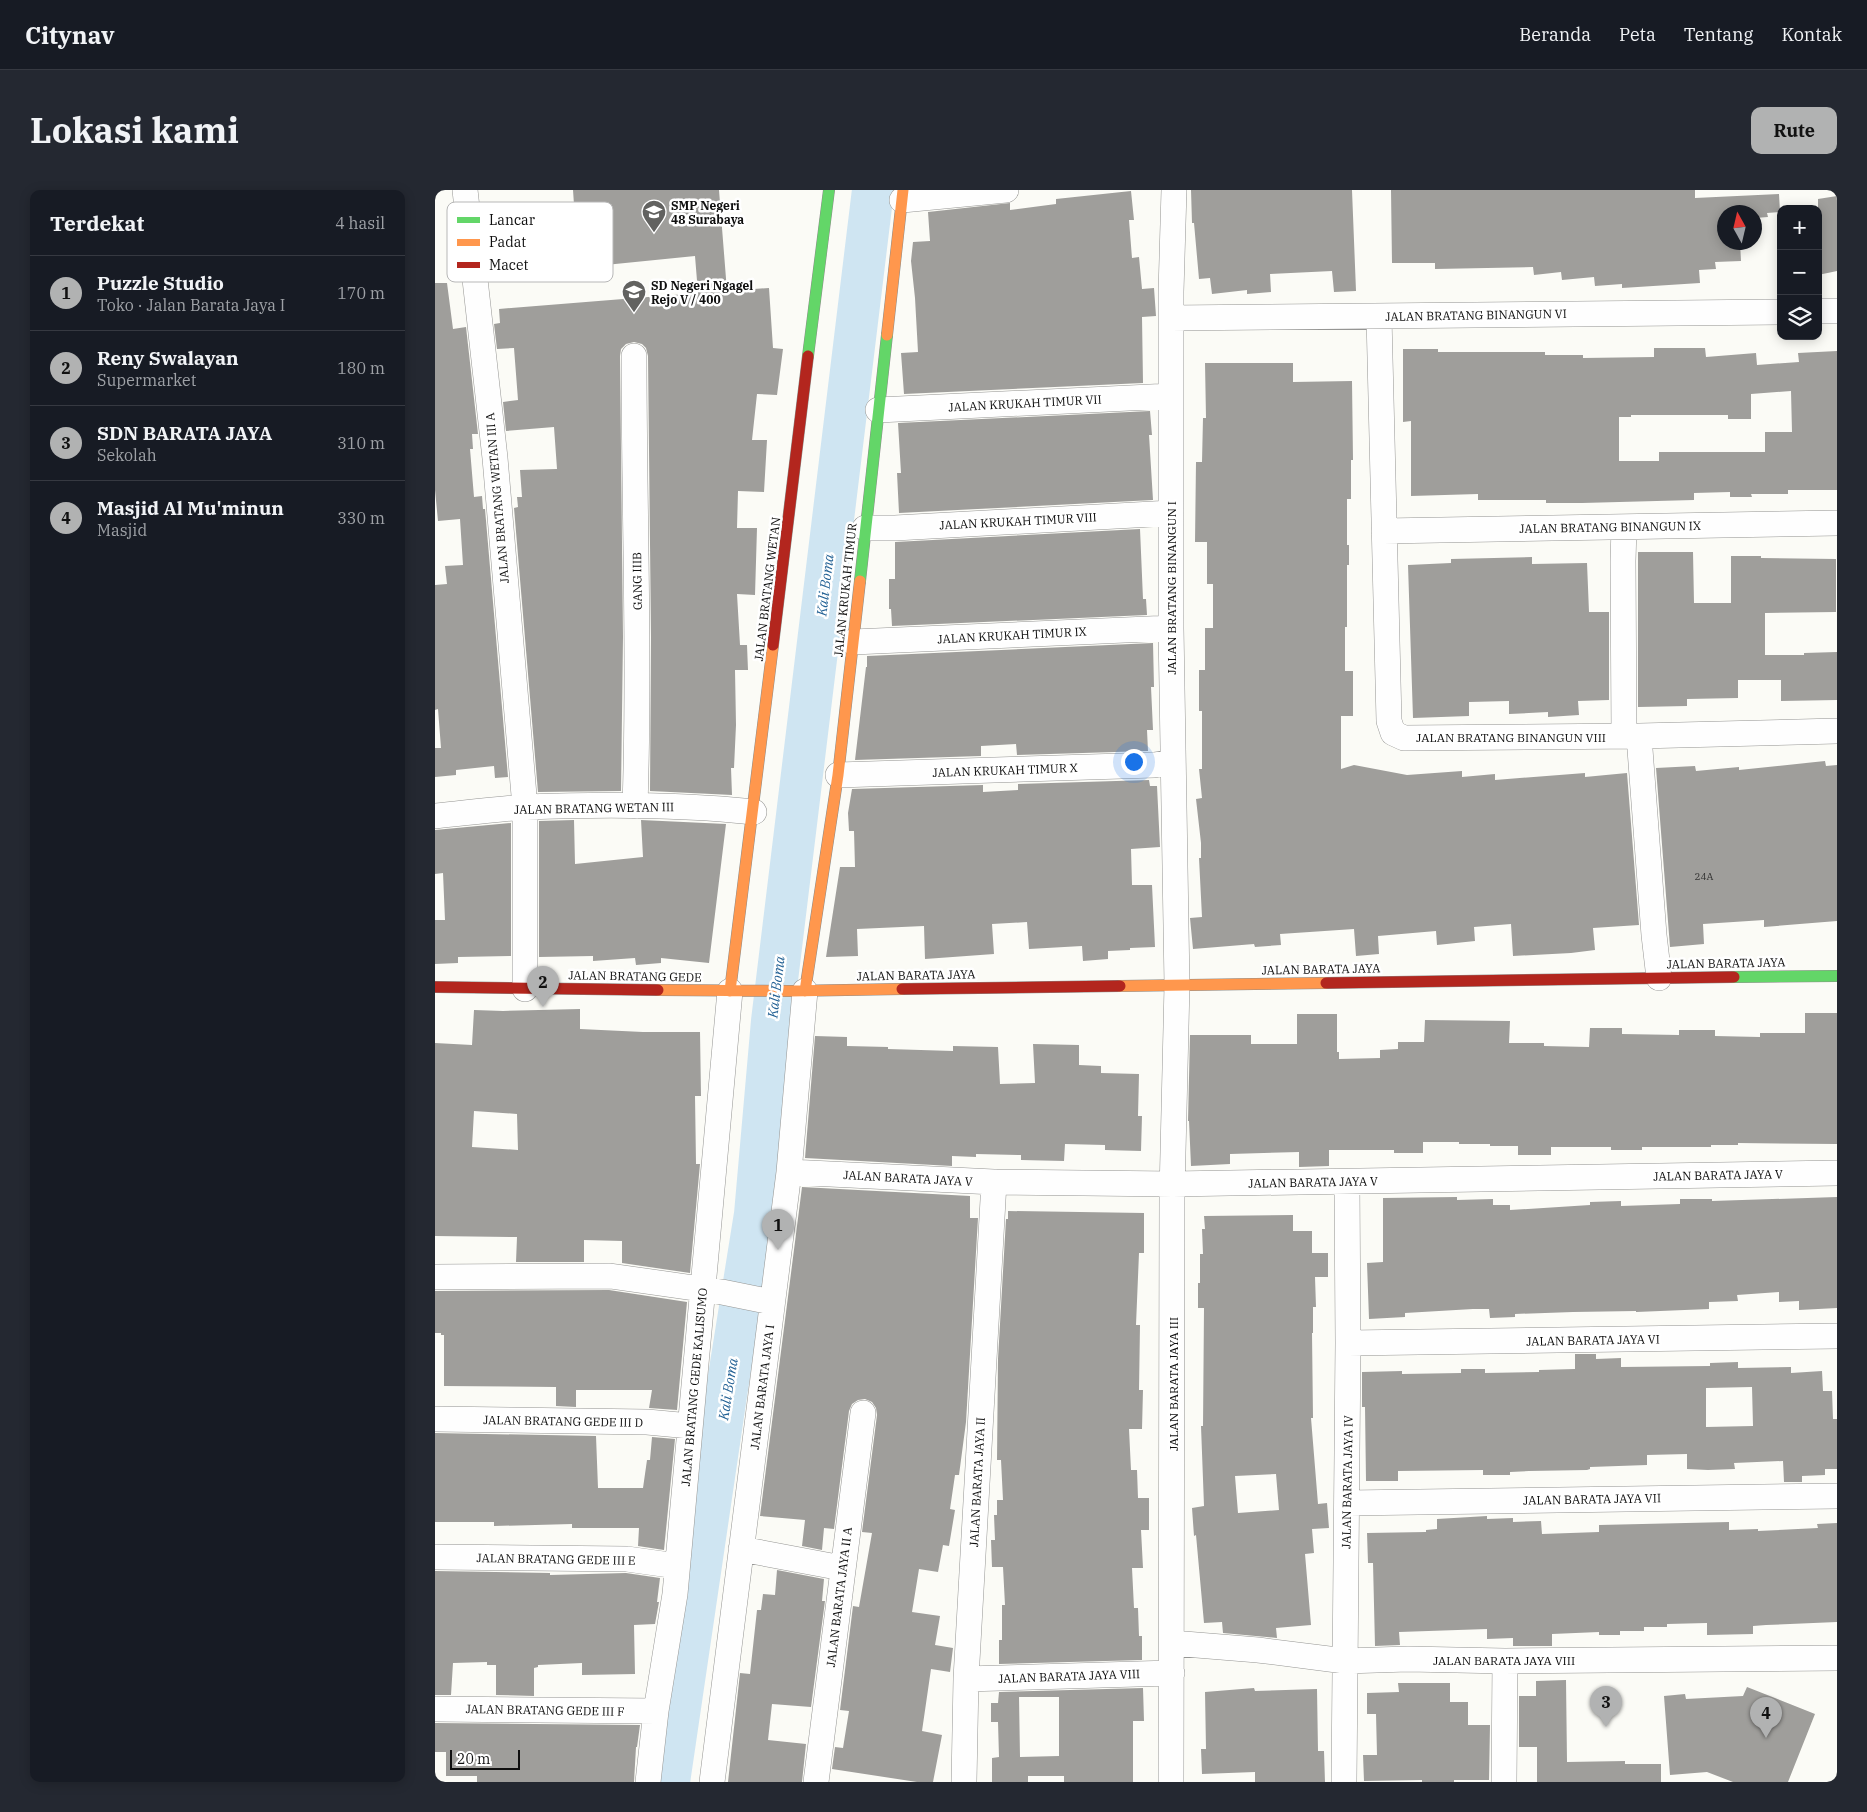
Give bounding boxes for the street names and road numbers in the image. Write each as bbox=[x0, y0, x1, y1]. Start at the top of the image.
street label: JALAN BRATANG BINANGUN VI bbox=[1385, 306, 1567, 324]
street label: JALAN KRUKAH TIMUR VII bbox=[948, 391, 1102, 415]
street label: JALAN BRATANG WETAN III A bbox=[482, 411, 512, 584]
street label: JALAN BRATANG BINANGUN I bbox=[1164, 501, 1179, 675]
street label: JALAN KRUKAH TIMUR VIII bbox=[939, 509, 1097, 533]
street label: JALAN BRATANG WETAN bbox=[751, 516, 783, 662]
street label: JALAN BRATANG BINANGUN IX bbox=[1519, 518, 1701, 536]
street label: JALAN KRUKAH TIMUR bbox=[831, 522, 859, 658]
street label: GANG IIIB bbox=[629, 552, 645, 610]
street label: JALAN KRUKAH TIMUR IX bbox=[937, 624, 1087, 646]
street label: JALAN BRATANG BINANGUN VIII bbox=[1416, 730, 1606, 745]
street label: JALAN KRUKAH TIMUR X bbox=[932, 760, 1078, 780]
street label: JALAN BRATANG WETAN III bbox=[514, 799, 674, 817]
street label: JALAN BARATA JAYA bbox=[1666, 954, 1786, 972]
street label: JALAN BARATA JAYA bbox=[1261, 960, 1381, 978]
street label: JALAN BARATA JAYA bbox=[856, 966, 976, 984]
street label: JALAN BRATANG GEDE bbox=[568, 967, 702, 985]
street label: JALAN BARATA JAYA V bbox=[1653, 1166, 1783, 1184]
street label: JALAN BARATA JAYA V bbox=[843, 1167, 973, 1189]
street label: JALAN BARATA JAYA V bbox=[1248, 1173, 1378, 1191]
street label: JALAN BRATANG GEDE KALISUMO bbox=[678, 1287, 710, 1487]
street label: JALAN BARATA JAYA III bbox=[1166, 1317, 1181, 1451]
street label: JALAN BARATA JAYA I bbox=[747, 1324, 777, 1450]
street label: JALAN BARATA JAYA VI bbox=[1526, 1331, 1660, 1349]
street label: JALAN BRATANG GEDE III D bbox=[483, 1412, 643, 1430]
street label: JALAN BARATA JAYA IV bbox=[1338, 1415, 1356, 1549]
street label: JALAN BARATA JAYA II bbox=[966, 1417, 988, 1547]
street label: JALAN BARATA JAYA VII bbox=[1523, 1490, 1661, 1508]
street label: JALAN BARATA JAYA II A bbox=[823, 1525, 855, 1668]
street label: JALAN BRATANG GEDE III E bbox=[476, 1550, 636, 1568]
street label: JALAN BARATA JAYA VIII bbox=[1433, 1653, 1575, 1668]
street label: JALAN BARATA JAYA VIII bbox=[998, 1666, 1140, 1686]
street label: JALAN BRATANG GEDE III F bbox=[465, 1701, 625, 1719]

